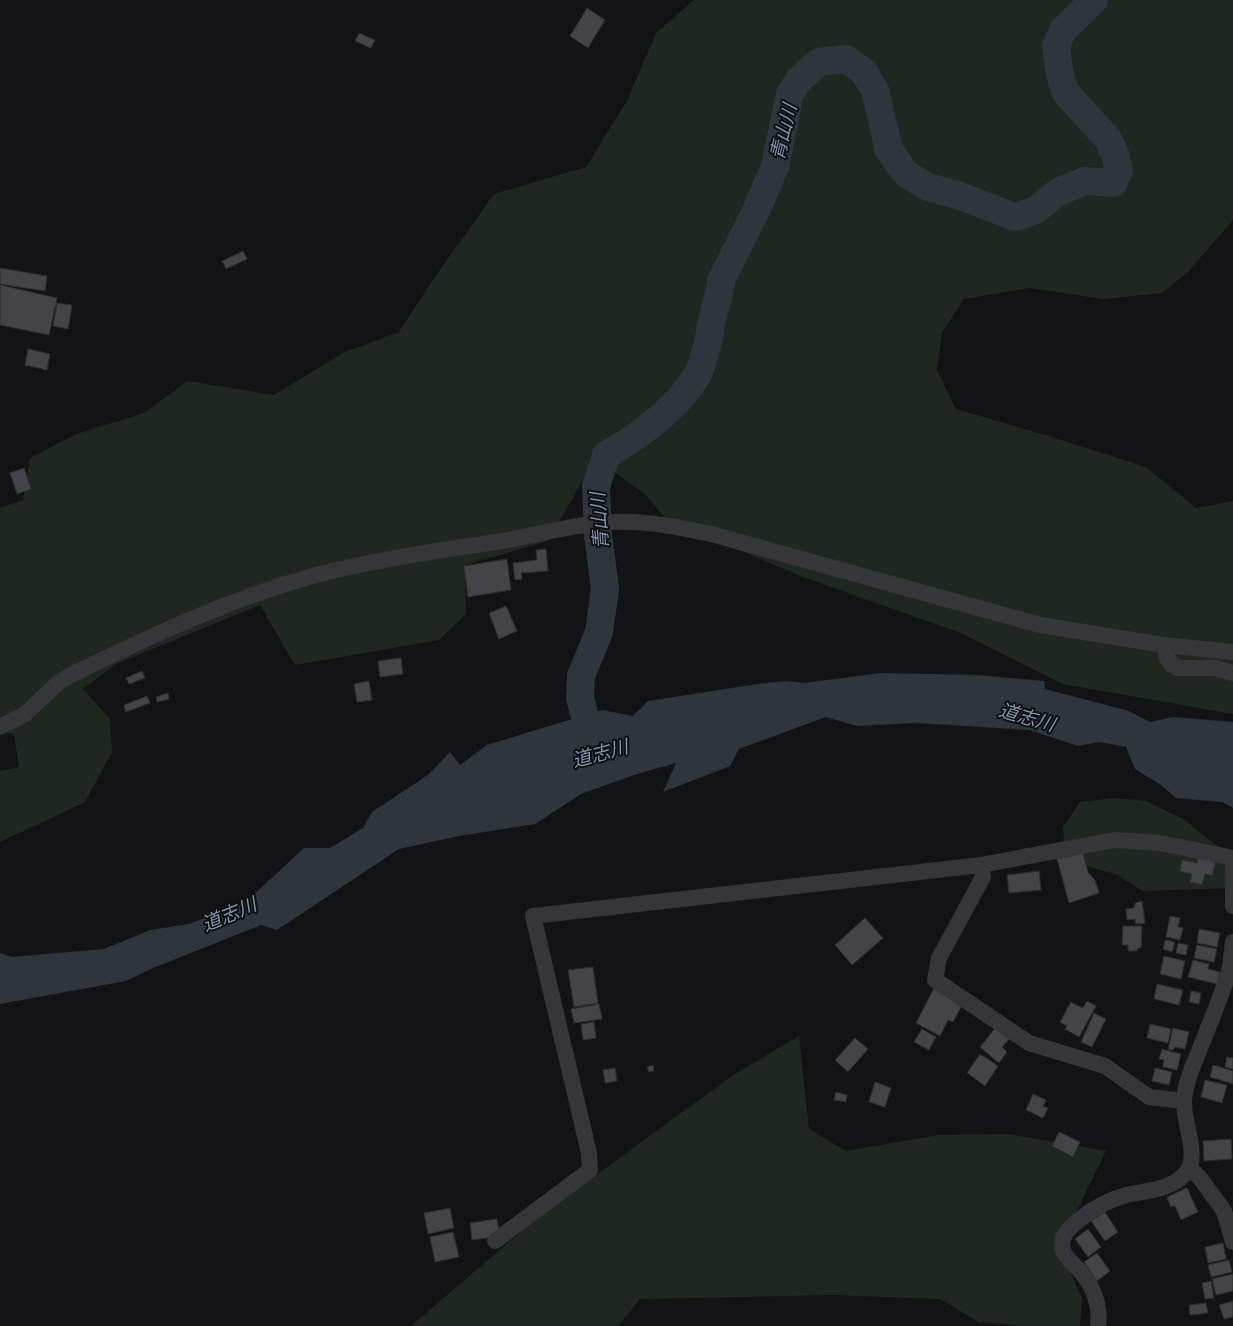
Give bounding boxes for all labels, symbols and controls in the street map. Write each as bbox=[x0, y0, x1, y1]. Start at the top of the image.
water label: 青山川 bbox=[764, 100, 802, 163]
water label: 青山川 bbox=[585, 490, 613, 550]
water label: 道志川 bbox=[996, 698, 1060, 737]
water label: 道志川 bbox=[569, 734, 633, 772]
water label: 道志川 bbox=[198, 891, 262, 936]

